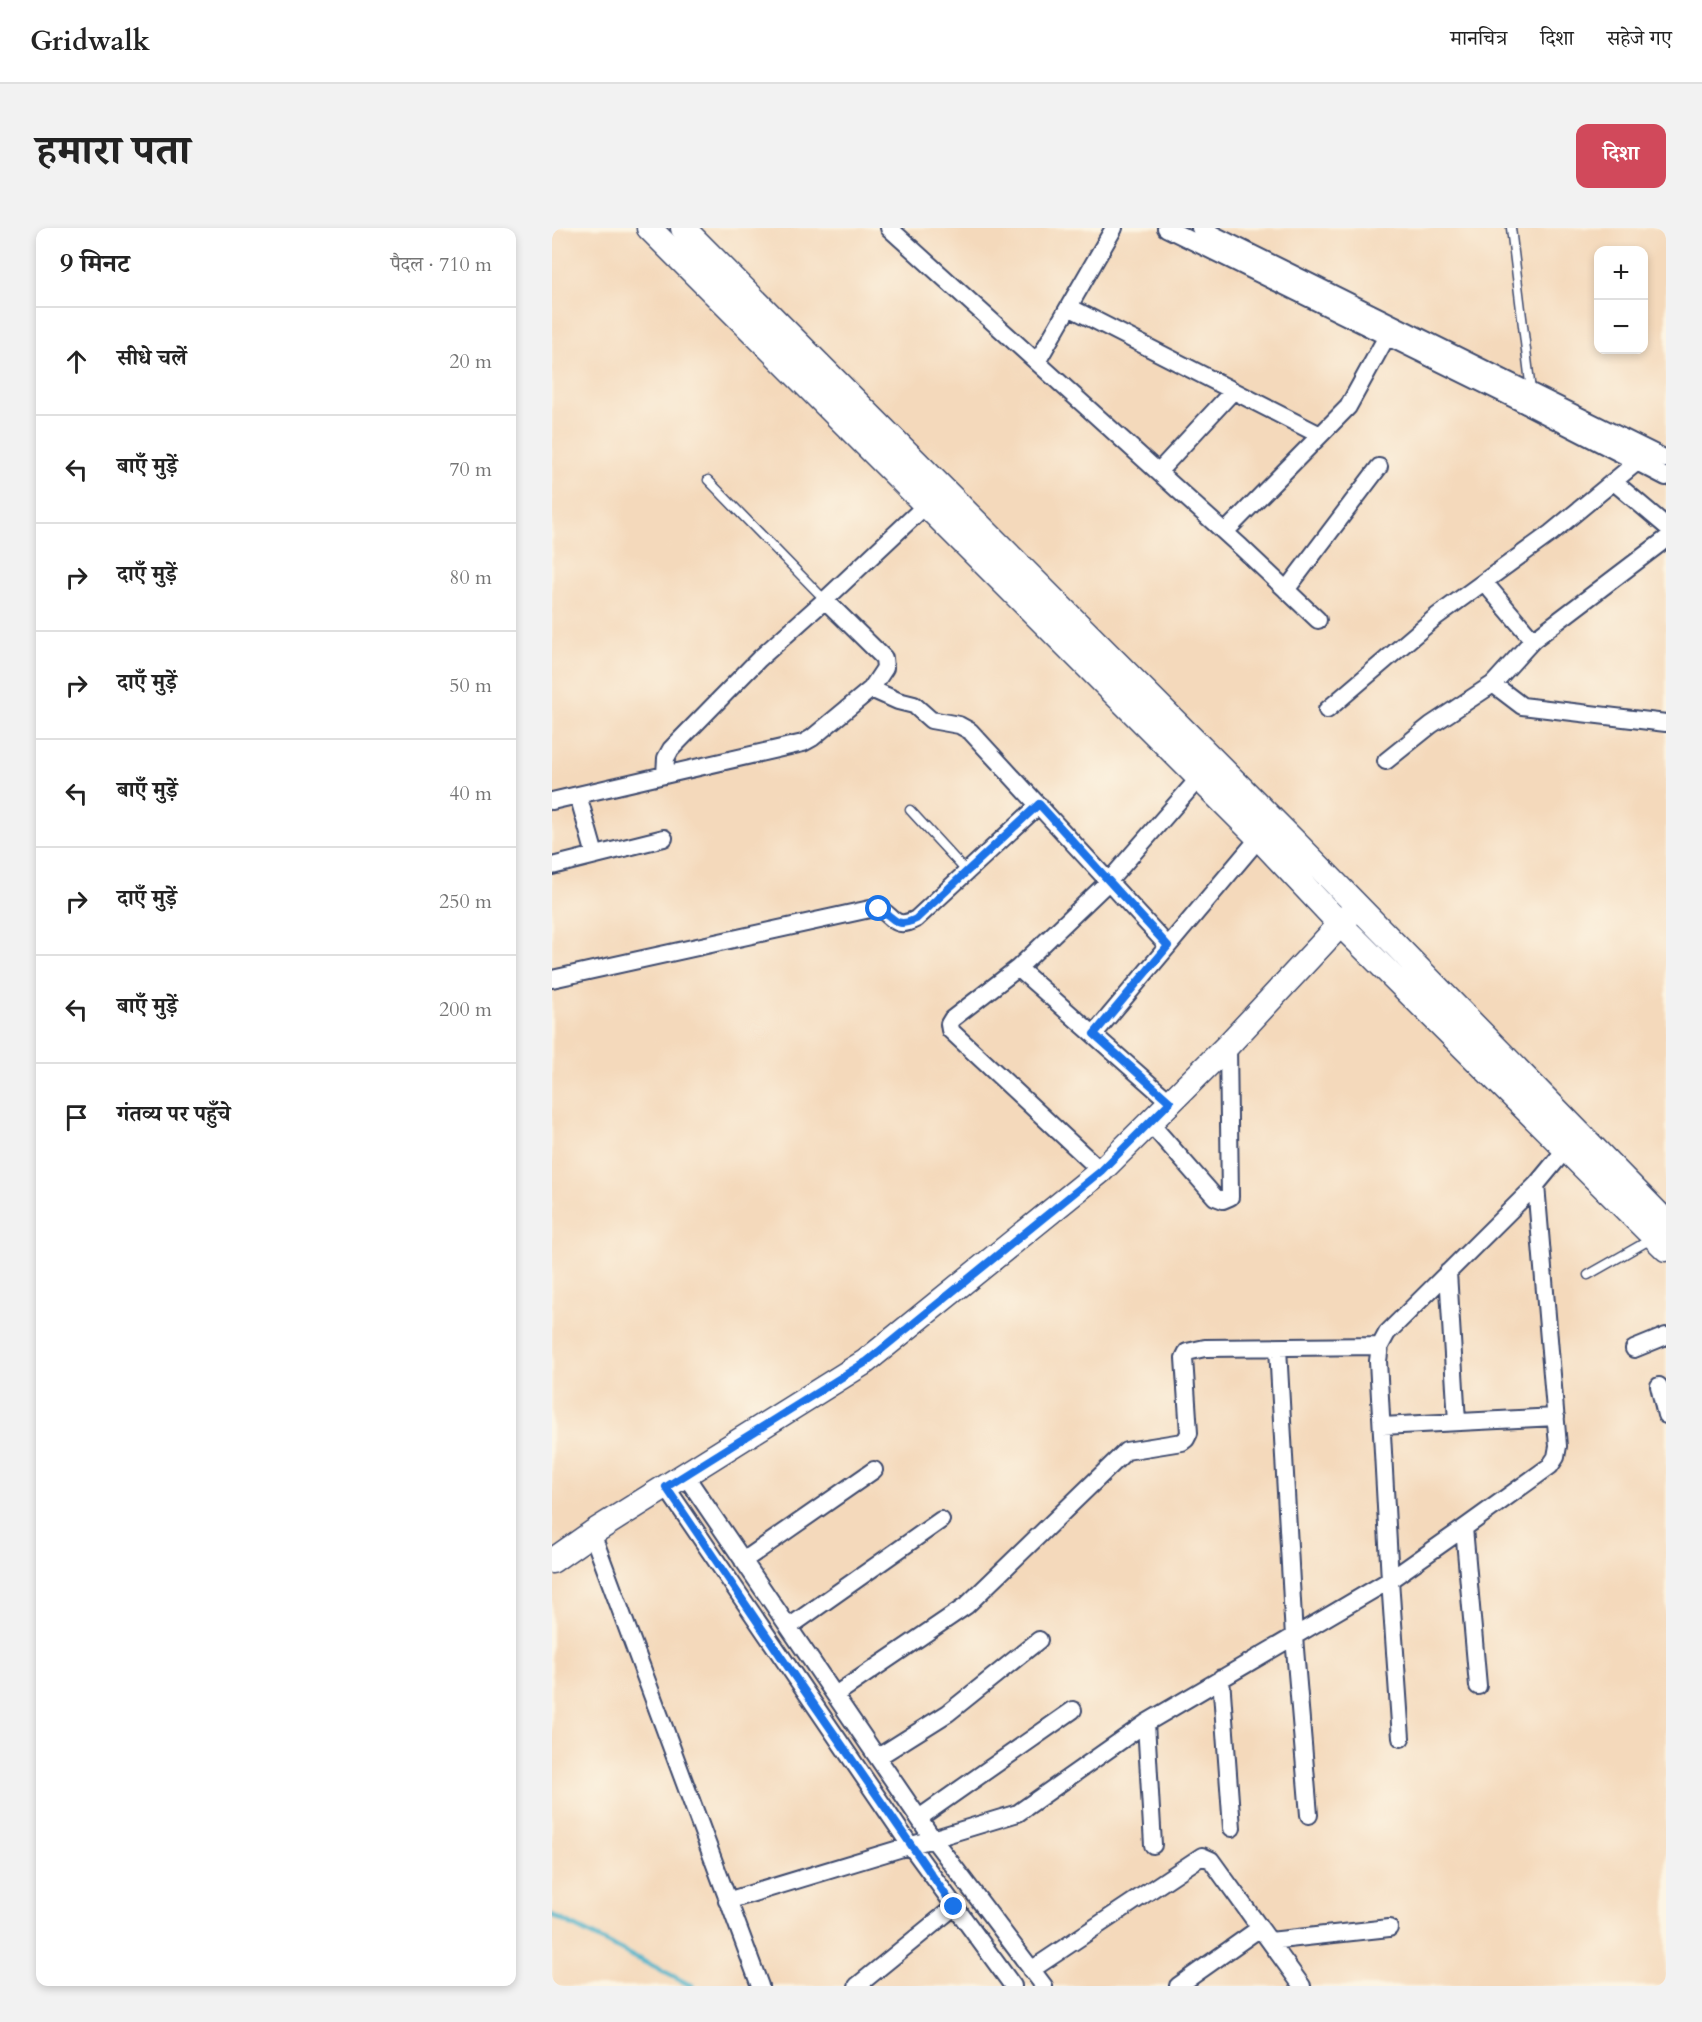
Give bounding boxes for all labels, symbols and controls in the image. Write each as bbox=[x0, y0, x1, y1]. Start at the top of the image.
text: Gridwalk bbox=[30, 22, 150, 60]
text: मानचित्र bbox=[1450, 24, 1507, 53]
text: दिशा bbox=[1540, 24, 1574, 53]
text: सहेजे गए bbox=[1607, 24, 1672, 53]
text: हमारा पता bbox=[36, 122, 190, 179]
button: दिशा bbox=[1576, 124, 1666, 188]
text: 9 मिनट bbox=[60, 246, 130, 281]
map controls bbox=[1594, 246, 1648, 354]
button: + bbox=[1594, 246, 1648, 300]
text: पैदल · 710 m bbox=[390, 251, 492, 278]
button: − bbox=[1594, 300, 1648, 354]
text: सीधे चलें bbox=[117, 343, 187, 373]
icon: ahead bbox=[60, 345, 93, 378]
text: 20 m bbox=[449, 348, 492, 375]
text: बाएँ मुड़ें bbox=[117, 451, 177, 481]
icon: left bbox=[60, 453, 93, 486]
text: 70 m bbox=[449, 456, 492, 483]
text: दाएँ मुड़ें bbox=[117, 559, 177, 589]
icon: right bbox=[60, 561, 93, 594]
text: 80 m bbox=[449, 564, 492, 591]
text: दाएँ मुड़ें bbox=[117, 667, 177, 697]
icon: right bbox=[60, 669, 93, 702]
text: 50 m bbox=[449, 672, 492, 699]
text: बाएँ मुड़ें bbox=[117, 775, 177, 805]
icon: left bbox=[60, 777, 93, 810]
text: 40 m bbox=[449, 780, 492, 807]
text: दाएँ मुड़ें bbox=[117, 883, 177, 913]
icon: right bbox=[60, 885, 93, 918]
text: 250 m bbox=[439, 888, 492, 915]
route start bbox=[865, 895, 891, 921]
text: बाएँ मुड़ें bbox=[117, 991, 177, 1021]
icon: left bbox=[60, 993, 93, 1026]
text: 200 m bbox=[439, 996, 492, 1023]
text: गंतव्य पर पहुँचे bbox=[117, 1099, 231, 1129]
icon: arrive bbox=[60, 1101, 93, 1134]
route end bbox=[940, 1893, 966, 1919]

